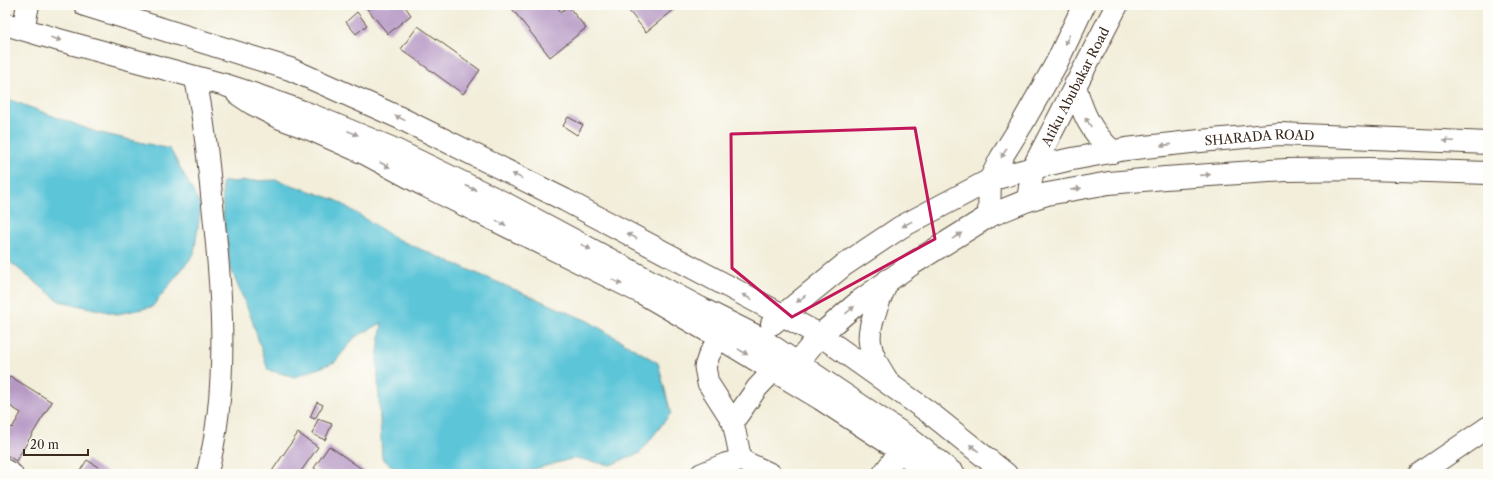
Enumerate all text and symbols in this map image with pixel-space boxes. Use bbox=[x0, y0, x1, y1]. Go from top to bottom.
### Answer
street label: Atiku Abubakar Road bbox=[1037, 24, 1112, 150]
one-way arrow bbox=[1064, 34, 1071, 46]
one-way arrow bbox=[50, 36, 62, 42]
one-way arrow bbox=[395, 115, 406, 121]
one-way arrow bbox=[1085, 116, 1092, 128]
street label: SHARADA ROAD bbox=[1204, 126, 1315, 149]
one-way arrow bbox=[347, 130, 359, 136]
one-way arrow bbox=[1442, 138, 1455, 144]
one-way arrow bbox=[1160, 141, 1172, 148]
one-way arrow bbox=[1000, 147, 1007, 159]
one-way arrow bbox=[380, 161, 391, 168]
one-way arrow bbox=[1199, 171, 1211, 178]
one-way arrow bbox=[511, 173, 523, 179]
one-way arrow bbox=[465, 185, 477, 191]
one-way arrow bbox=[1070, 186, 1082, 192]
one-way arrow bbox=[495, 220, 507, 227]
one-way arrow bbox=[901, 221, 913, 228]
one-way arrow bbox=[626, 232, 638, 239]
one-way arrow bbox=[951, 233, 963, 240]
one-way arrow bbox=[580, 244, 592, 251]
one-way arrow bbox=[612, 278, 623, 285]
one-way arrow bbox=[741, 293, 753, 300]
one-way arrow bbox=[795, 295, 806, 304]
one-way arrow bbox=[845, 306, 855, 315]
one-way arrow bbox=[737, 348, 749, 355]
scale bar bbox=[24, 431, 88, 457]
text: 20 m bbox=[30, 437, 59, 452]
one-way arrow bbox=[969, 444, 980, 453]

